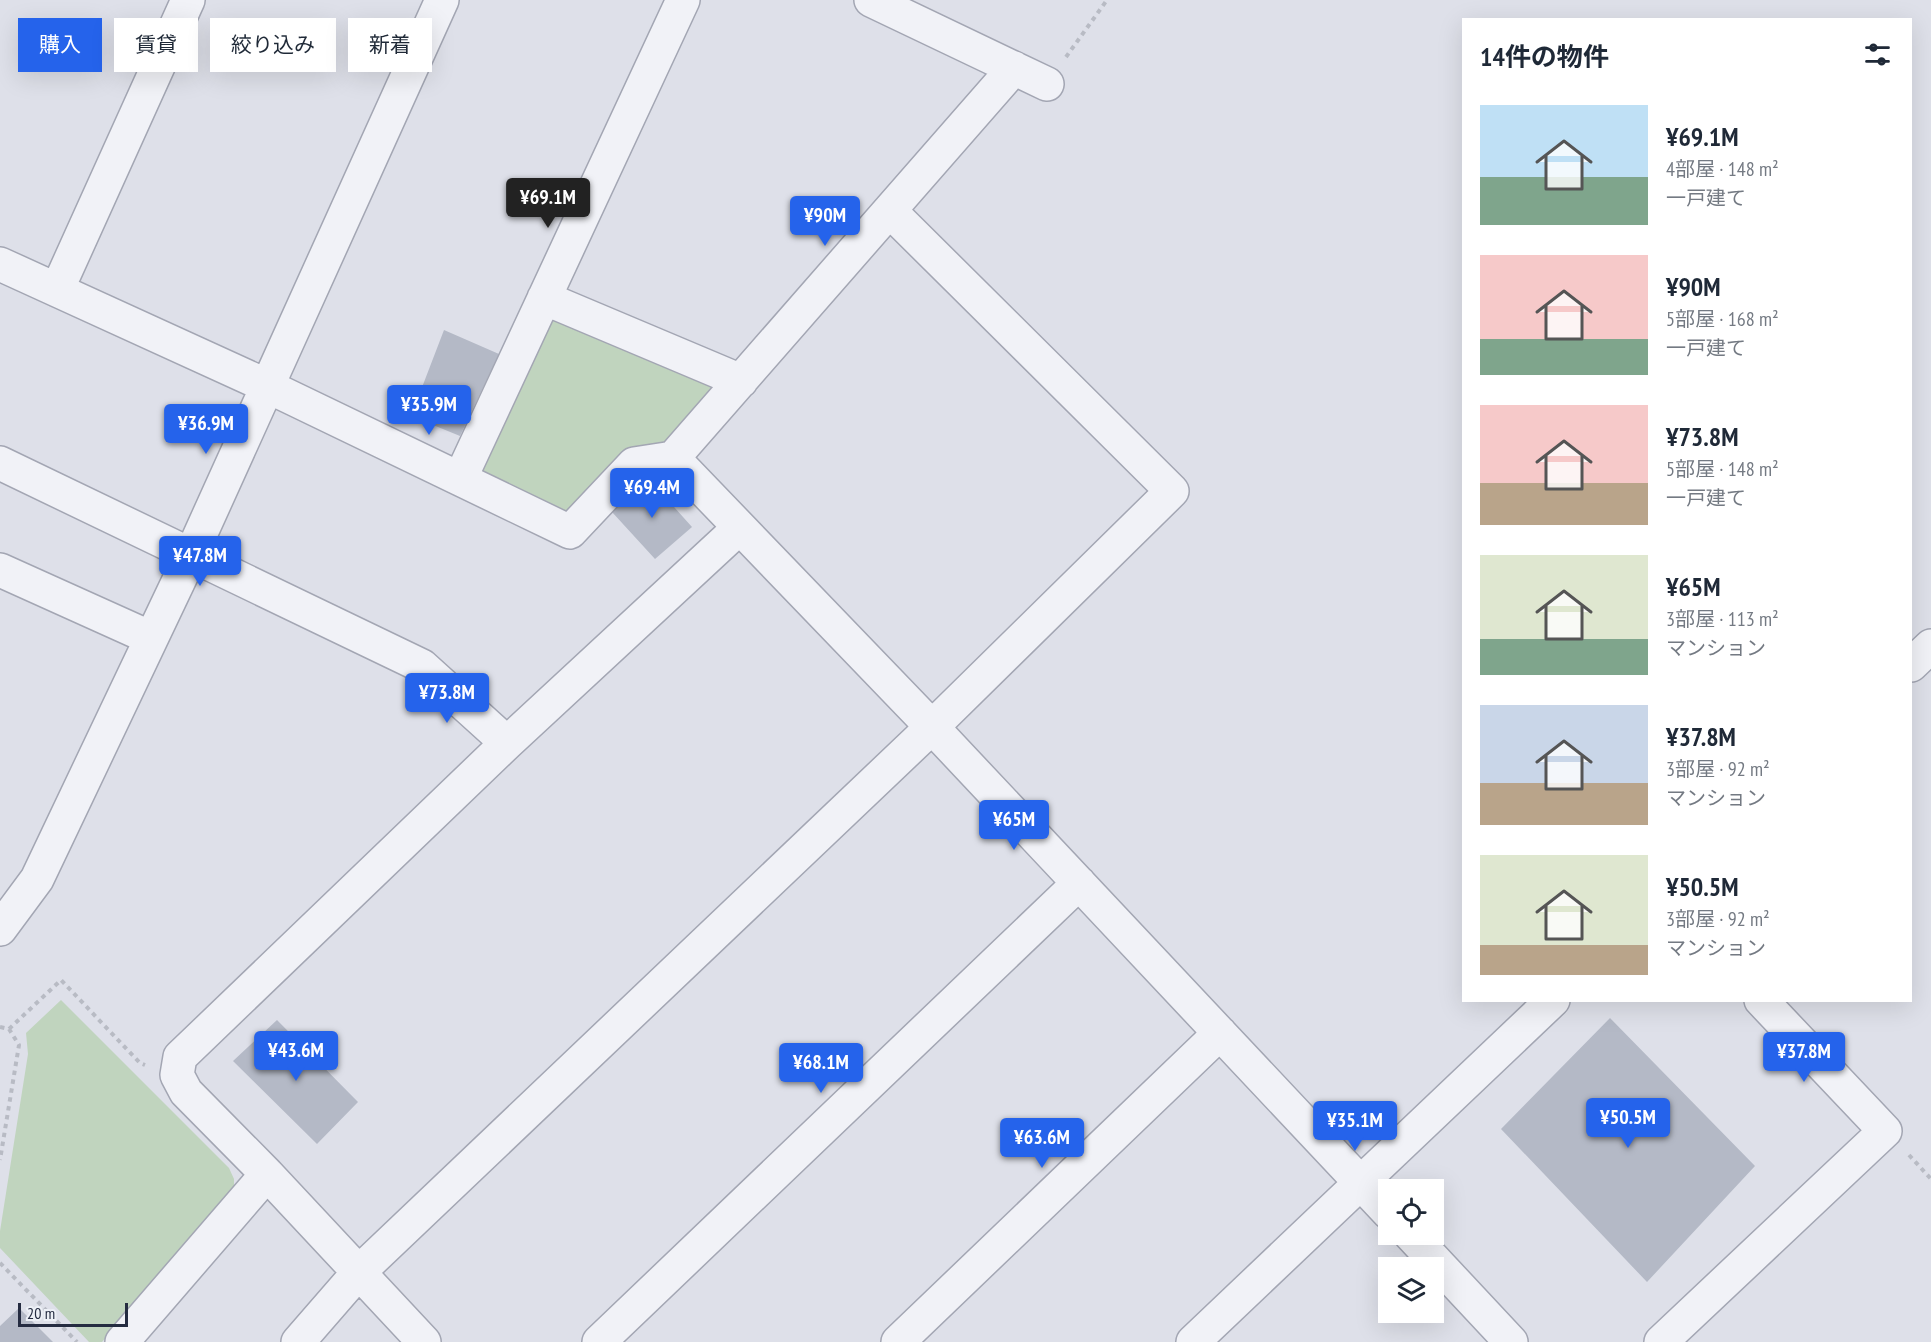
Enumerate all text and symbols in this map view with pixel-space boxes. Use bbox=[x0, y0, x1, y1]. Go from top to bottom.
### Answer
chip: 購入 bbox=[18, 18, 102, 72]
chip: 賃貸 bbox=[114, 18, 198, 72]
chip: 絞り込み bbox=[210, 18, 336, 72]
chip: 新着 bbox=[348, 18, 432, 72]
icon: filters bbox=[1861, 38, 1894, 71]
text: 14件の物件 bbox=[1480, 40, 1609, 73]
text: ¥69.1M bbox=[1666, 120, 1739, 153]
icon: home bbox=[1528, 129, 1600, 201]
text: 4部屋 · 148 m² bbox=[1666, 156, 1779, 182]
pin: ¥69.1M bbox=[499, 178, 597, 229]
text: ¥69.1M bbox=[520, 184, 576, 210]
text: 一戸建て bbox=[1666, 185, 1746, 211]
pin: ¥90M bbox=[789, 196, 861, 247]
text: ¥90M bbox=[804, 202, 846, 228]
text: ¥90M bbox=[1666, 270, 1721, 303]
icon: home bbox=[1528, 279, 1600, 351]
text: 5部屋 · 168 m² bbox=[1666, 306, 1779, 332]
text: 一戸建て bbox=[1666, 335, 1746, 361]
pin: ¥35.9M bbox=[380, 385, 478, 436]
text: ¥35.9M bbox=[401, 391, 457, 417]
pin: ¥36.9M bbox=[157, 404, 255, 455]
text: ¥36.9M bbox=[178, 410, 234, 436]
text: ¥73.8M bbox=[1666, 420, 1739, 453]
icon: home bbox=[1528, 429, 1600, 501]
text: 5部屋 · 148 m² bbox=[1666, 456, 1779, 482]
pin: ¥69.4M bbox=[603, 468, 701, 519]
text: ¥69.4M bbox=[624, 474, 680, 500]
text: 一戸建て bbox=[1666, 485, 1746, 511]
pin: ¥47.8M bbox=[151, 536, 249, 587]
text: ¥47.8M bbox=[173, 542, 227, 568]
text: ¥65M bbox=[1666, 570, 1721, 603]
icon: home bbox=[1528, 579, 1600, 651]
text: 3部屋 · 113 m² bbox=[1666, 606, 1779, 632]
text: マンション bbox=[1666, 635, 1766, 661]
pin: ¥73.8M bbox=[398, 673, 496, 724]
text: ¥73.8M bbox=[419, 679, 475, 705]
text: ¥37.8M bbox=[1666, 720, 1736, 753]
icon: home bbox=[1528, 729, 1600, 801]
text: 3部屋 · 92 m² bbox=[1666, 756, 1770, 782]
text: マンション bbox=[1666, 785, 1766, 811]
pin: ¥65M bbox=[978, 800, 1050, 851]
text: ¥65M bbox=[993, 806, 1035, 832]
text: ¥50.5M bbox=[1666, 870, 1739, 903]
icon: home bbox=[1528, 879, 1600, 951]
text: 3部屋 · 92 m² bbox=[1666, 906, 1770, 932]
text: マンション bbox=[1666, 935, 1766, 961]
pin: ¥43.6M bbox=[247, 1031, 345, 1082]
pin: ¥37.8M bbox=[1755, 1032, 1853, 1083]
text: ¥43.6M bbox=[268, 1037, 324, 1063]
text: ¥37.8M bbox=[1777, 1038, 1831, 1064]
pin: ¥68.1M bbox=[772, 1043, 870, 1094]
text: ¥68.1M bbox=[793, 1049, 849, 1075]
pin: ¥50.5M bbox=[1579, 1098, 1677, 1149]
pin: ¥35.1M bbox=[1306, 1101, 1404, 1152]
text: ¥50.5M bbox=[1600, 1104, 1656, 1130]
text: ¥35.1M bbox=[1327, 1107, 1383, 1133]
pin: ¥63.6M bbox=[993, 1118, 1091, 1169]
text: ¥63.6M bbox=[1014, 1124, 1070, 1150]
map controls bbox=[1378, 1179, 1444, 1323]
button: locate bbox=[1378, 1179, 1444, 1245]
button: layers bbox=[1378, 1257, 1444, 1323]
scale bar bbox=[18, 1300, 128, 1328]
text: 20 m bbox=[27, 1303, 55, 1323]

